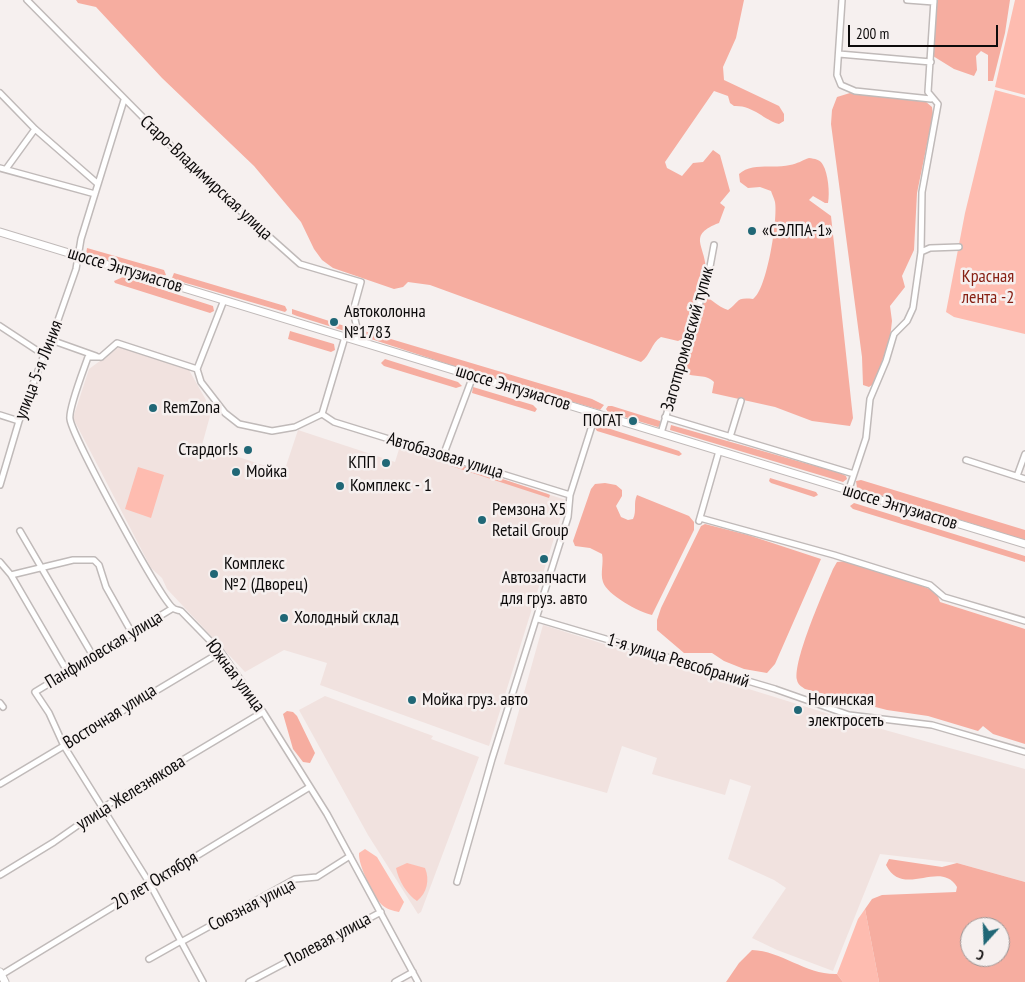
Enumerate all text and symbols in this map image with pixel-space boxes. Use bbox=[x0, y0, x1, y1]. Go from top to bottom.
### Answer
scale bar bbox=[850, 15, 1000, 47]
text: 200 m bbox=[856, 24, 889, 43]
street label: Старо-Владимирская улица bbox=[135, 111, 277, 245]
place label: «СЭЛПА-1» bbox=[762, 220, 832, 242]
marker: «СЭЛПА-1» bbox=[746, 225, 758, 237]
street label: шоссе Энтузиастов bbox=[65, 242, 185, 298]
street label: Заготпромовский тупик bbox=[657, 264, 719, 414]
park label: Красная лента -2 bbox=[962, 266, 1014, 308]
place label: Автоколонна №1783 bbox=[344, 301, 426, 344]
marker: Автоколонна №1783 bbox=[328, 316, 340, 328]
street label: улица 5-я Линия bbox=[10, 317, 68, 423]
street label: шоссе Энтузиастов bbox=[453, 360, 573, 416]
place label: RemZona bbox=[163, 397, 220, 419]
marker: RemZona bbox=[147, 402, 159, 414]
place label: ПОГАТ bbox=[583, 410, 623, 432]
marker: ПОГАТ bbox=[627, 415, 639, 427]
street label: Автобазовая улица bbox=[384, 428, 506, 484]
place label: Стардог!s bbox=[178, 439, 238, 461]
marker: Стардог!s bbox=[242, 444, 254, 456]
place label: КПП bbox=[348, 452, 376, 474]
marker: КПП bbox=[380, 457, 392, 469]
place label: Мойка bbox=[246, 461, 287, 483]
marker: Мойка bbox=[230, 466, 242, 478]
place label: Комплекс - 1 bbox=[350, 475, 432, 497]
street label: шоссе Энтузиастов bbox=[840, 479, 960, 535]
marker: Комплекс - 1 bbox=[334, 480, 346, 492]
place label: Ремзона X5 Retail Group bbox=[492, 499, 569, 542]
marker: Ремзона X5 Retail Group bbox=[476, 514, 488, 526]
place label: Комплекс №2 (Дворец) bbox=[224, 553, 307, 596]
marker: Автозапчасти для груз. авто bbox=[538, 553, 550, 565]
place label: Автозапчасти для груз. авто bbox=[500, 567, 588, 610]
marker: Комплекс №2 (Дворец) bbox=[208, 568, 220, 580]
street label: Панфиловская улица bbox=[41, 607, 167, 693]
place label: Холодный склад bbox=[294, 607, 399, 629]
marker: Холодный склад bbox=[278, 612, 290, 624]
street label: 1-я улица Ревсобраний bbox=[604, 629, 752, 693]
street label: Южная улица bbox=[201, 635, 269, 717]
street label: Восточная улица bbox=[59, 680, 161, 754]
place label: Мойка груз. авто bbox=[422, 689, 528, 711]
place label: Ногинская электросеть bbox=[808, 689, 884, 732]
marker: Мойка груз. авто bbox=[406, 694, 418, 706]
marker: Ногинская электросеть bbox=[792, 704, 804, 716]
street label: улица Железнякова bbox=[73, 751, 189, 835]
street label: 20 лет Октября bbox=[108, 847, 202, 915]
street label: Союзная улица bbox=[205, 874, 299, 936]
street label: Полевая улица bbox=[281, 908, 375, 972]
north arrow bbox=[960, 917, 1010, 967]
text: С bbox=[974, 946, 986, 965]

